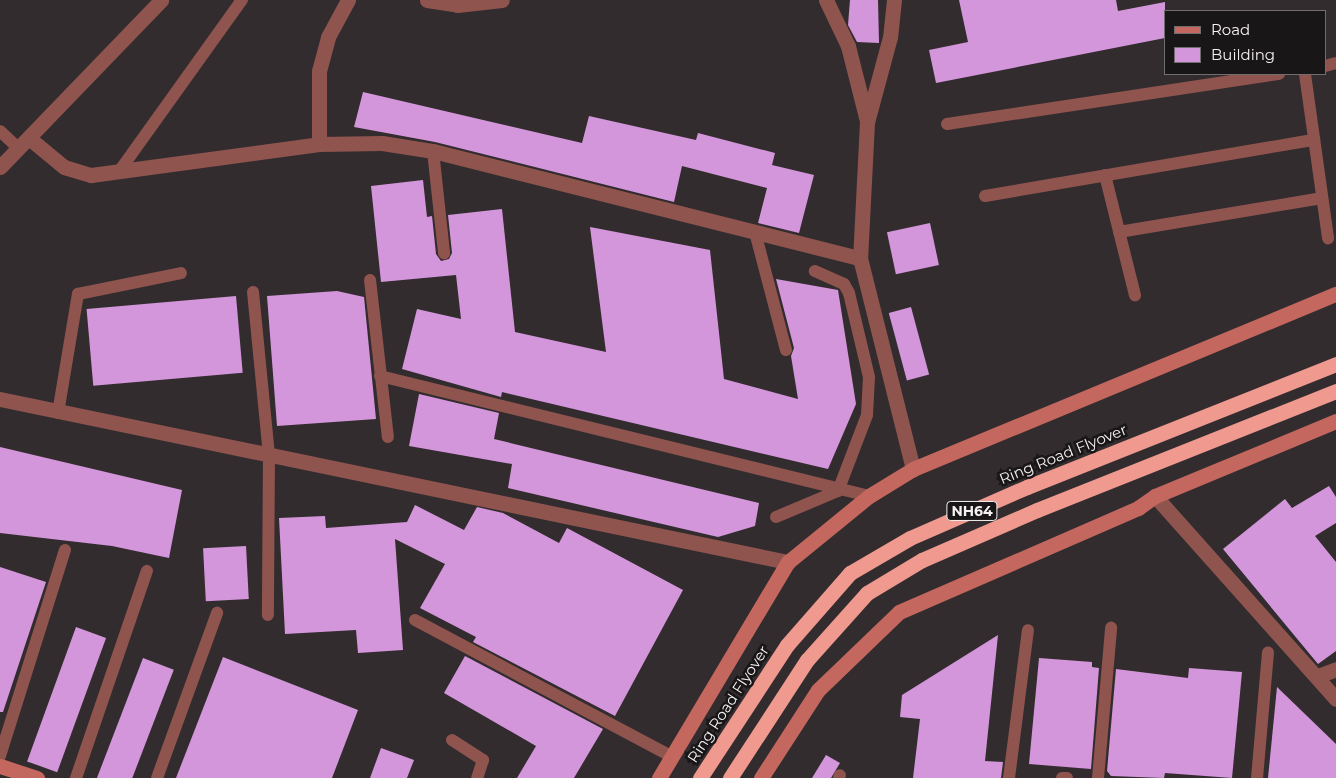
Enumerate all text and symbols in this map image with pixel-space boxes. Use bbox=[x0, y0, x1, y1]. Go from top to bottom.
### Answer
legend bbox=[1164, 10, 1326, 75]
text: Road bbox=[1211, 20, 1250, 39]
text: Building bbox=[1211, 45, 1275, 64]
street label: Ring Road Flyover bbox=[997, 420, 1129, 488]
road number: NH64 bbox=[946, 500, 998, 522]
street label: Ring Road Flyover bbox=[683, 642, 773, 766]

